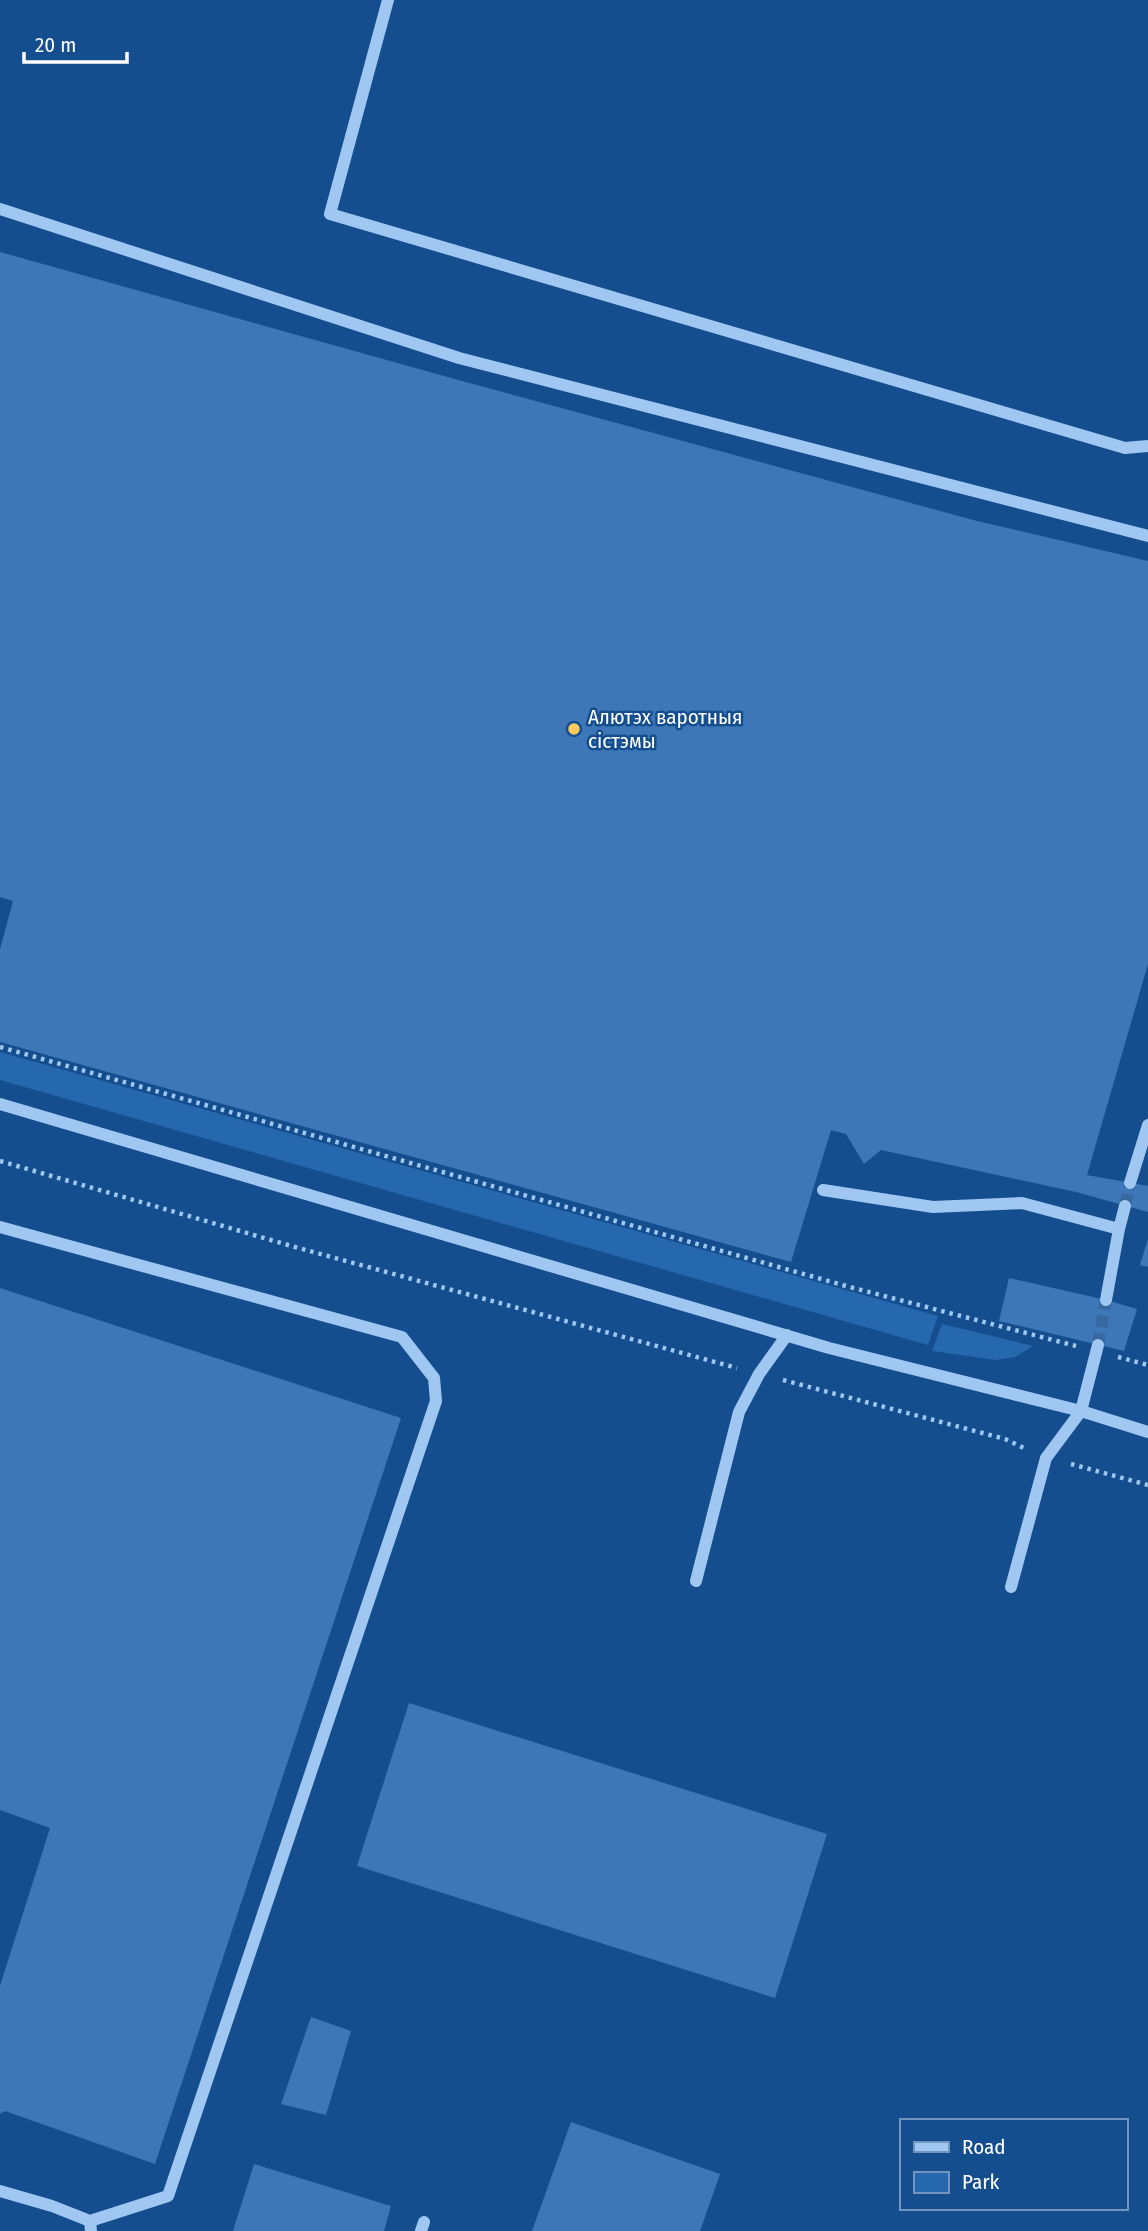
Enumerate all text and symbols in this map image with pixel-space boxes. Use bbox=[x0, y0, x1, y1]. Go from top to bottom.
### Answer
scale bar bbox=[24, 21, 128, 65]
text: 20 m bbox=[35, 32, 76, 58]
place label: Алютэх варотныя сістэмы bbox=[588, 704, 742, 754]
marker: Алютэх варотныя сістэмы bbox=[566, 721, 582, 737]
legend bbox=[900, 2119, 1127, 2210]
text: Road bbox=[962, 2134, 1006, 2160]
text: Park bbox=[962, 2169, 1000, 2195]

